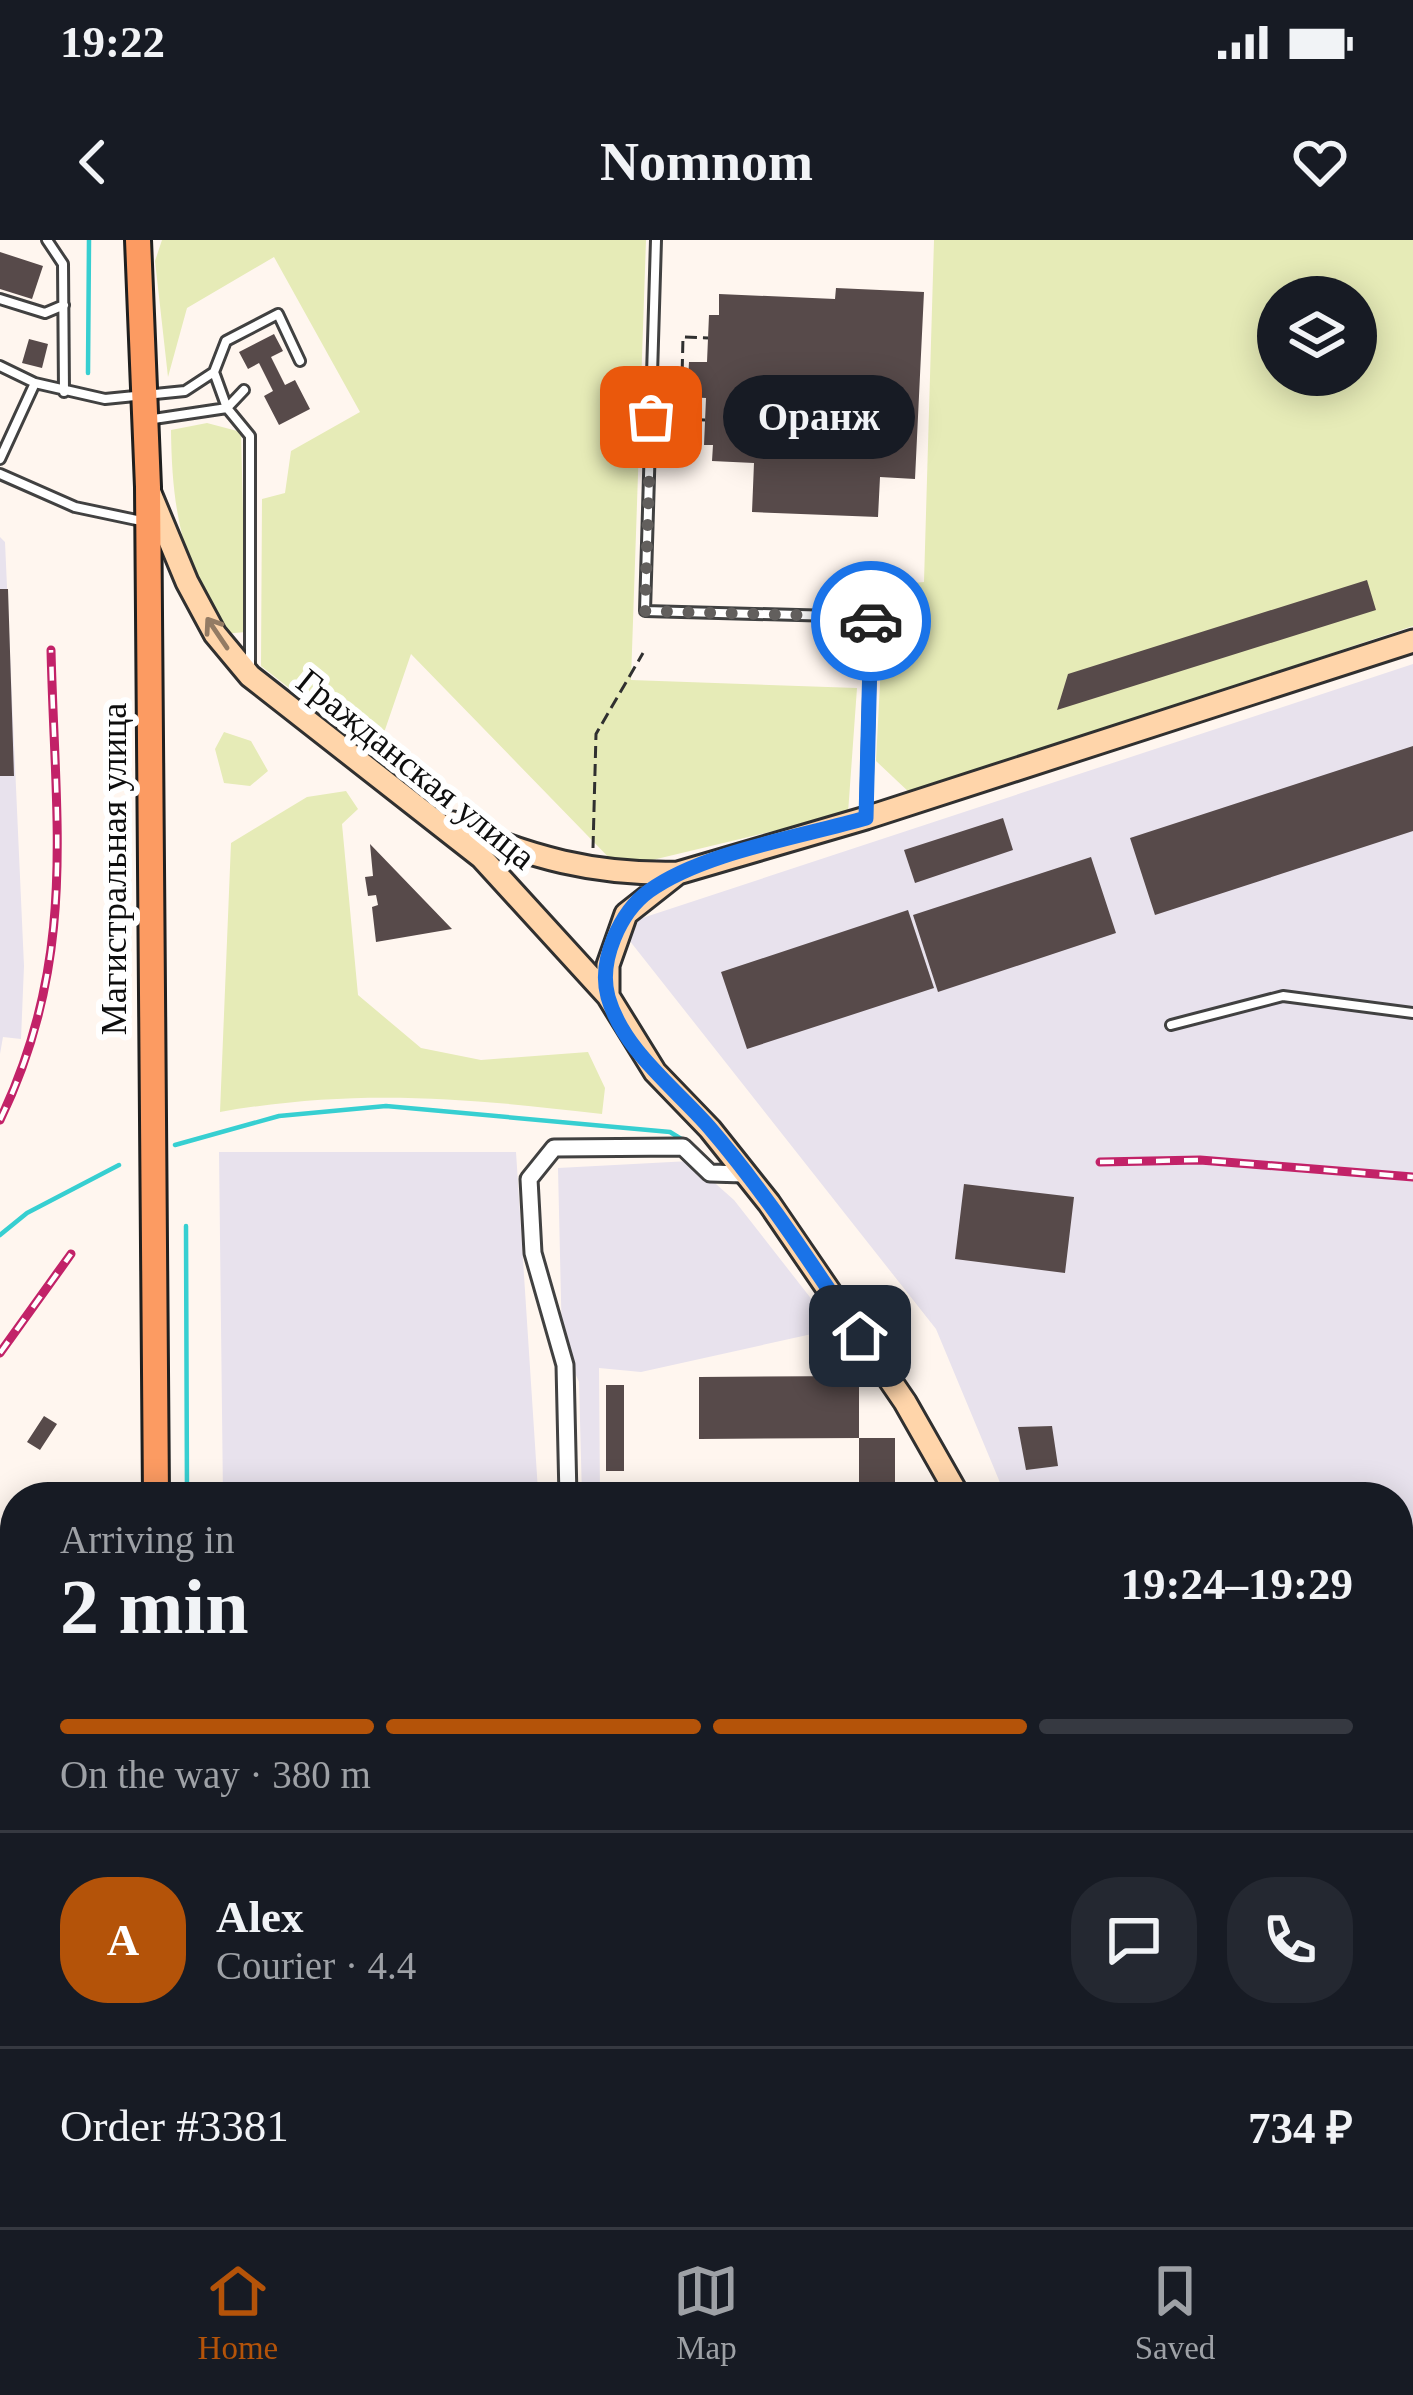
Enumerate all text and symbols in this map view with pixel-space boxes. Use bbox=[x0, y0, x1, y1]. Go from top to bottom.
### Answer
text: 19:22 bbox=[60, 17, 165, 67]
icon: back bbox=[60, 129, 126, 195]
icon: heart bbox=[1287, 129, 1353, 195]
text: Nomnom bbox=[600, 132, 813, 192]
map controls bbox=[1257, 276, 1377, 396]
button: layers bbox=[1257, 276, 1377, 396]
pin bbox=[600, 366, 702, 468]
callout: Оранж bbox=[723, 375, 915, 459]
icon: bag bbox=[618, 384, 684, 450]
text: Оранж bbox=[758, 395, 880, 438]
courier bbox=[811, 561, 931, 681]
icon: car bbox=[838, 588, 904, 654]
one-way arrow bbox=[205, 616, 230, 650]
street label: Гражданская улица bbox=[289, 661, 543, 877]
street label: Магистральная улица bbox=[94, 703, 134, 1035]
pin bbox=[809, 1285, 911, 1387]
icon: home bbox=[827, 1303, 893, 1369]
text: Arriving in bbox=[60, 1518, 234, 1561]
text: 19:24–19:29 bbox=[1121, 1559, 1353, 1609]
text: 2 min bbox=[60, 1563, 249, 1650]
text: On the way · 380 m bbox=[60, 1753, 371, 1796]
button: chat bbox=[1071, 1877, 1197, 2003]
button: phone bbox=[1227, 1877, 1353, 2003]
text: Alex bbox=[216, 1892, 303, 1942]
text: A bbox=[107, 1915, 139, 1965]
text: Courier · 4.4 bbox=[216, 1944, 416, 1987]
text: Order #3381 bbox=[60, 2101, 289, 2151]
text: 734 ₽ bbox=[1248, 2103, 1353, 2153]
tab: Home bbox=[198, 2258, 278, 2367]
tab: Map bbox=[673, 2258, 739, 2367]
tab: Saved bbox=[1135, 2258, 1215, 2367]

